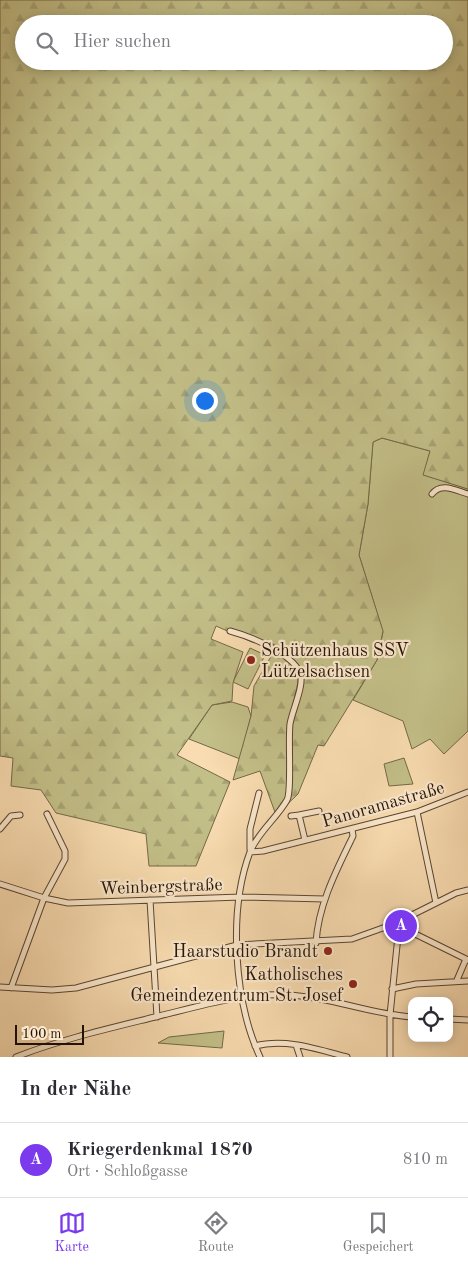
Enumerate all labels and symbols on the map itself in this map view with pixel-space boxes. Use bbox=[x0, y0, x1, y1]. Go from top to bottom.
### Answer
your location bbox=[192, 388, 218, 414]
place label: Schützenhaus SSV Lützelsachsen bbox=[261, 642, 409, 681]
marker: Schützenhaus SSV Lützelsachsen bbox=[245, 654, 257, 666]
street label: Panoramastraße bbox=[320, 779, 447, 831]
street label: Weinbergstraße bbox=[99, 876, 223, 898]
pin: A bbox=[385, 907, 417, 945]
place label: Haarstudio Brandt bbox=[173, 943, 318, 961]
marker: Haarstudio Brandt bbox=[322, 945, 334, 957]
place label: Katholisches Gemeindezentrum St. Josef bbox=[130, 966, 344, 1005]
marker: Katholisches Gemeindezentrum St. Josef bbox=[347, 978, 359, 990]
scale bar bbox=[15, 1022, 84, 1045]

